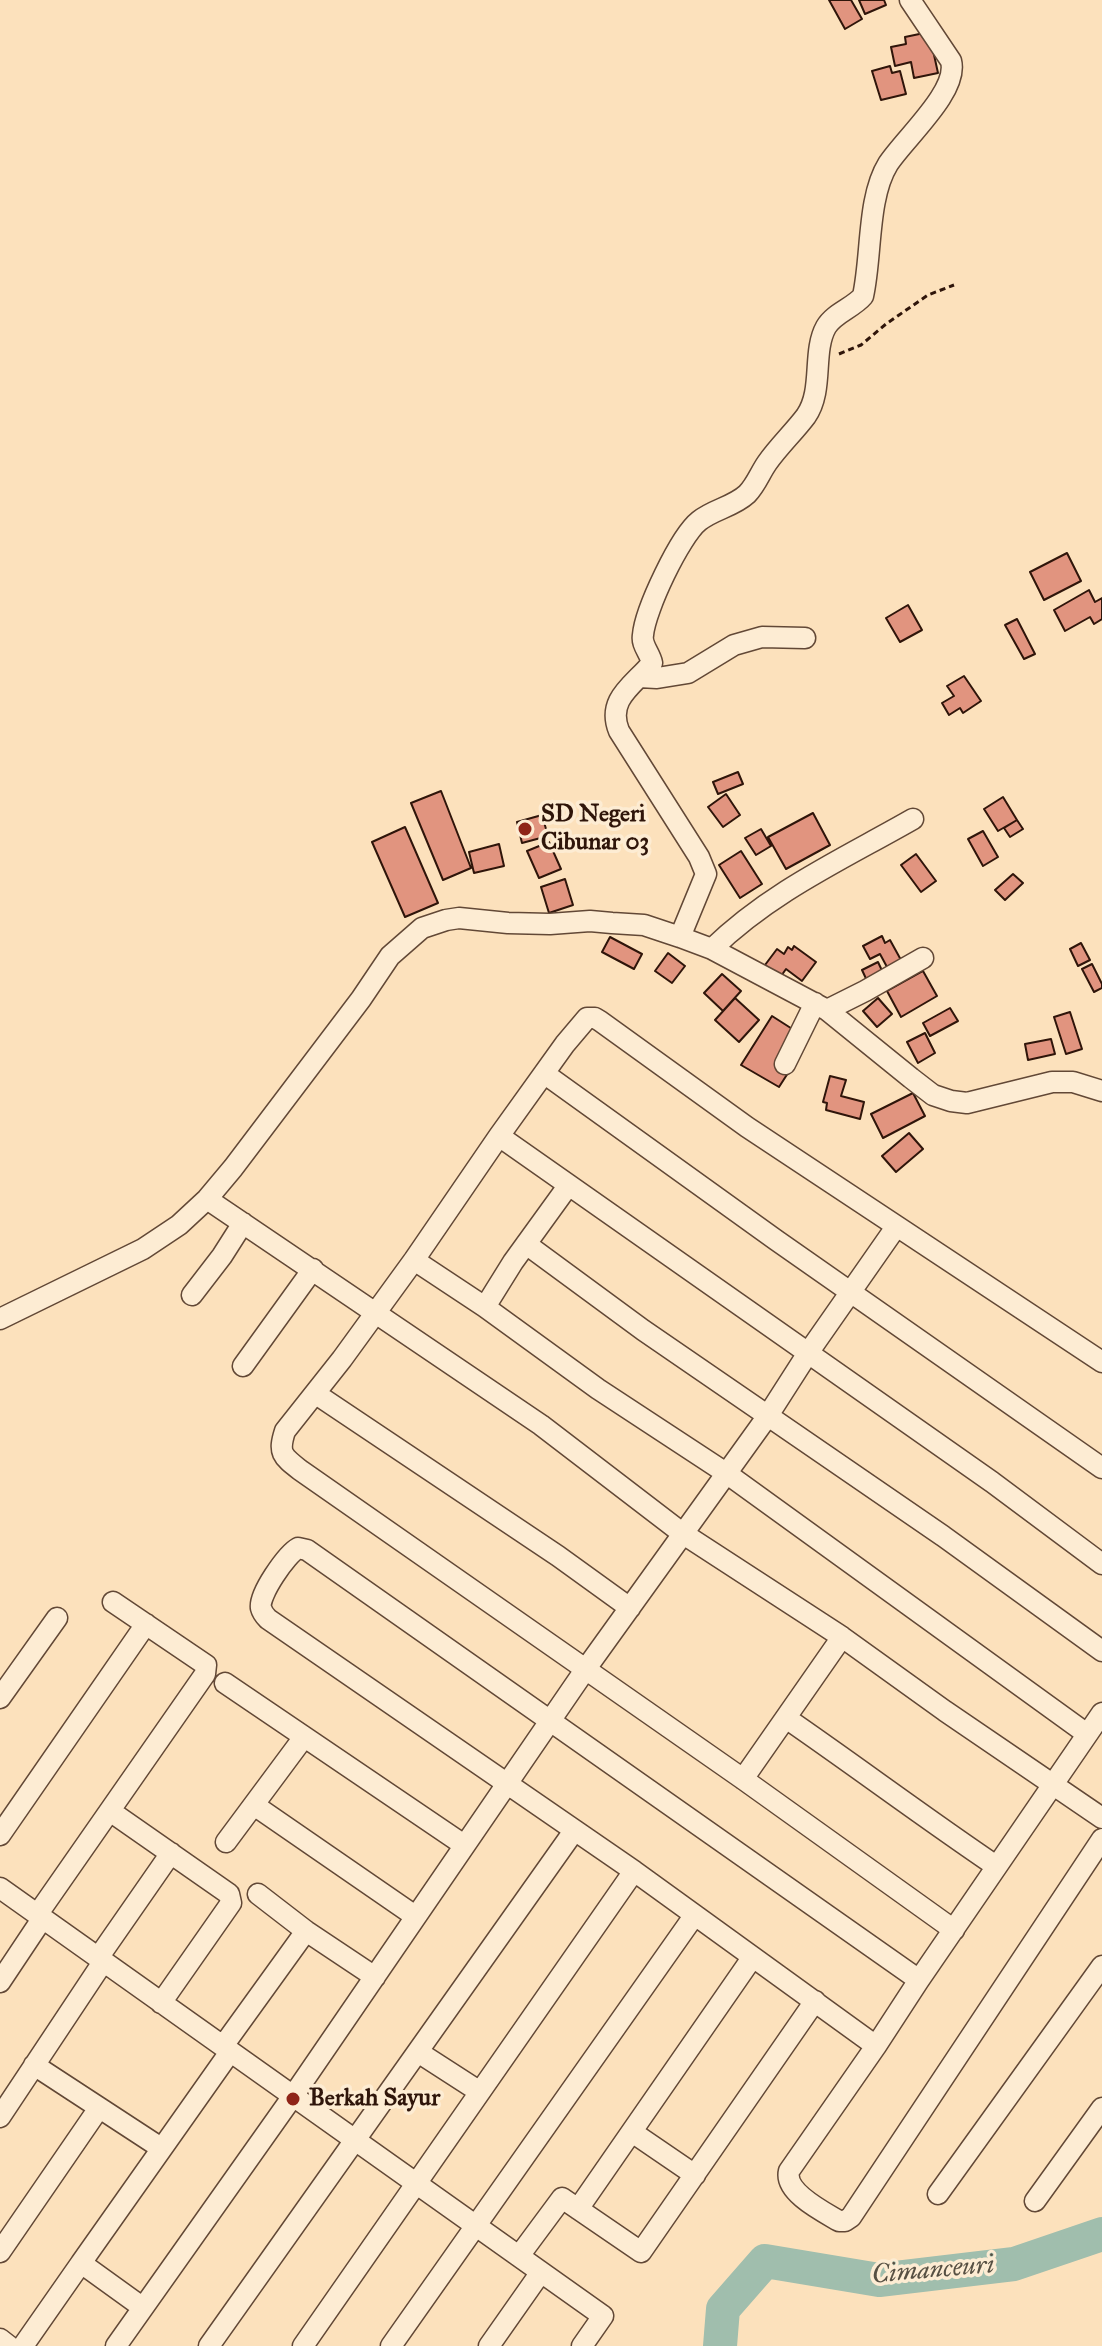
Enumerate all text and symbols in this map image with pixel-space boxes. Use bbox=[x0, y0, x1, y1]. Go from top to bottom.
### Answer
place label: SD Negeri Cibunar 03 bbox=[541, 801, 649, 857]
marker: SD Negeri Cibunar 03 bbox=[516, 820, 534, 838]
place label: Berkah Sayur bbox=[309, 2085, 440, 2113]
marker: Berkah Sayur bbox=[284, 2090, 302, 2108]
water label: Cimanceuri bbox=[870, 2250, 996, 2292]

